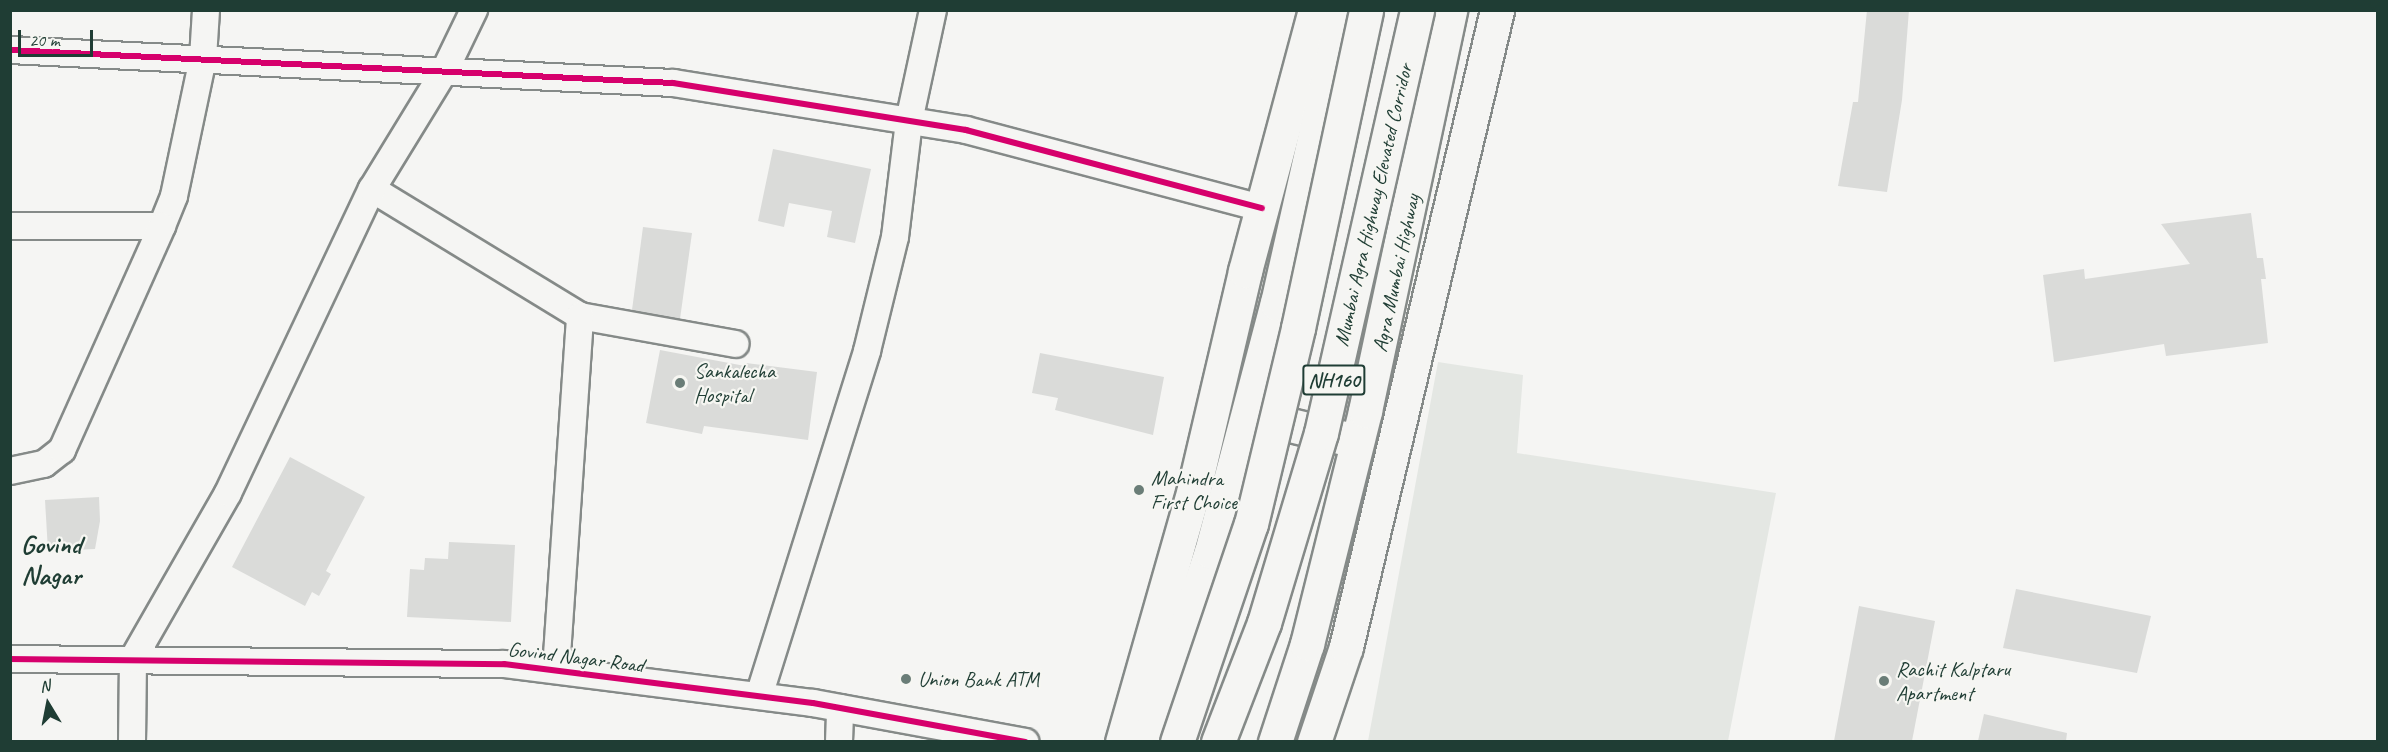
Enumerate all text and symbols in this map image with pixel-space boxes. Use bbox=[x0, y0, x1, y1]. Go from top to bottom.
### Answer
scale bar bbox=[21, 18, 96, 56]
text: 20 m bbox=[29, 29, 60, 51]
street label: Mumbai Agra Highway Elevated Corridor bbox=[1328, 61, 1418, 349]
street label: Agra Mumbai Highway bbox=[1367, 192, 1425, 354]
place label: Sankalecha Hospital bbox=[694, 358, 775, 408]
road number: NH160 bbox=[1301, 363, 1367, 397]
marker: Sankalecha Hospital bbox=[671, 374, 689, 392]
place label: Mahindra First Choice bbox=[1151, 465, 1237, 515]
marker: Mahindra First Choice bbox=[1132, 483, 1146, 497]
district label: Govind Nagar bbox=[21, 528, 81, 591]
street label: Govind Nagar Road bbox=[507, 636, 645, 678]
place label: Rachit Kalptaru Apartment bbox=[1896, 656, 2010, 706]
place label: Union Bank ATM bbox=[918, 666, 1039, 692]
marker: Union Bank ATM bbox=[899, 672, 913, 686]
north arrow bbox=[18, 674, 78, 734]
marker: Rachit Kalptaru Apartment bbox=[1877, 674, 1891, 688]
text: N bbox=[38, 676, 51, 697]

